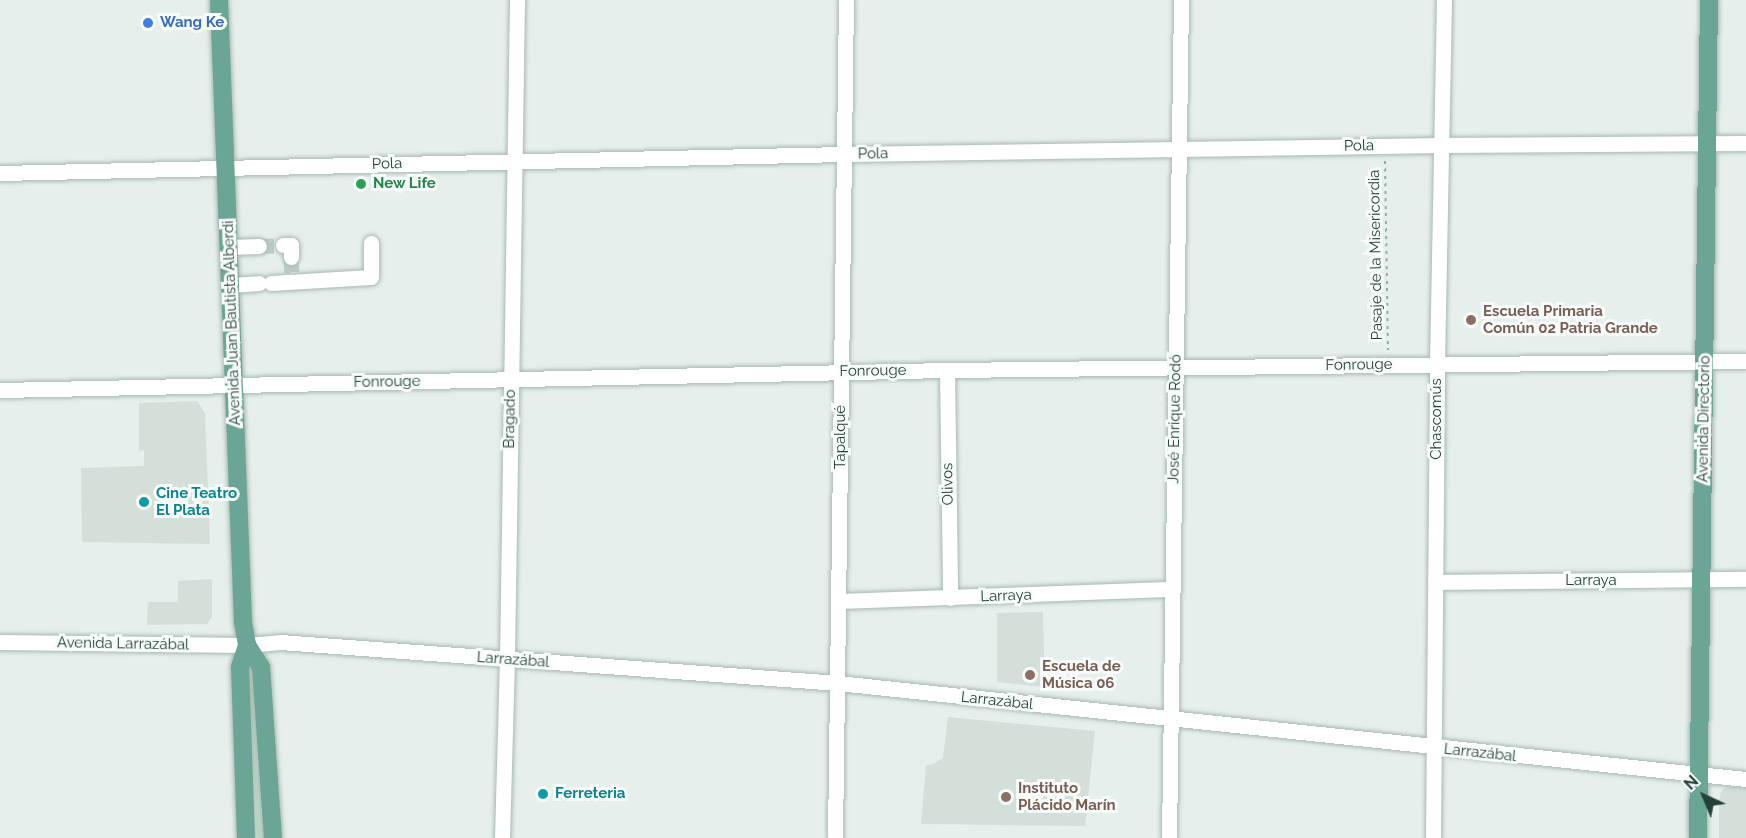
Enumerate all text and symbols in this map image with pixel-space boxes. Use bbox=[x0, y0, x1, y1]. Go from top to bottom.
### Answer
place label: Wang Ke bbox=[160, 14, 224, 32]
marker: Wang Ke bbox=[141, 16, 155, 30]
street label: Pola bbox=[1344, 137, 1374, 155]
street label: Pola bbox=[858, 145, 888, 163]
street label: Pola bbox=[372, 154, 402, 174]
street label: Pasaje de la Misericordia bbox=[1366, 169, 1386, 341]
place label: New Life bbox=[373, 175, 436, 193]
marker: New Life bbox=[354, 177, 368, 191]
street label: Avenida Juan Bautista Alberdi bbox=[219, 220, 245, 426]
place label: Escuela Primaria Común 02 Patria Grande bbox=[1483, 302, 1658, 337]
marker: Escuela Primaria Común 02 Patria Grande bbox=[1464, 313, 1478, 327]
street label: José Enrique Rodó bbox=[1165, 354, 1185, 484]
street label: Fonrouge bbox=[1325, 355, 1393, 375]
street label: Avenida Directorio bbox=[1694, 355, 1714, 483]
street label: Fonrouge bbox=[839, 361, 907, 381]
street label: Fonrouge bbox=[353, 372, 421, 392]
street label: Chascomús bbox=[1428, 378, 1446, 460]
street label: Bragado bbox=[500, 389, 520, 449]
street label: Tapalqué bbox=[832, 405, 850, 469]
street label: Olivos bbox=[939, 463, 957, 505]
place label: Cine Teatro El Plata bbox=[156, 484, 238, 519]
marker: Cine Teatro El Plata bbox=[137, 495, 151, 509]
street label: Larraya bbox=[1565, 572, 1617, 590]
street label: Larraya bbox=[980, 586, 1032, 606]
street label: Avenida Larrazábal bbox=[57, 634, 189, 654]
street label: Larrazábal bbox=[476, 648, 550, 672]
place label: Escuela de Música 06 bbox=[1042, 657, 1121, 692]
marker: Escuela de Música 06 bbox=[1023, 668, 1037, 682]
street label: Larrazábal bbox=[960, 688, 1034, 714]
street label: Larrazábal bbox=[1443, 740, 1517, 766]
north arrow bbox=[1674, 766, 1734, 826]
text: N bbox=[1680, 772, 1702, 794]
place label: Instituto Plácido Marín bbox=[1018, 779, 1116, 814]
place label: Ferreteria bbox=[555, 785, 625, 803]
marker: Ferreteria bbox=[536, 787, 550, 801]
marker: Instituto Plácido Marín bbox=[999, 790, 1013, 804]

